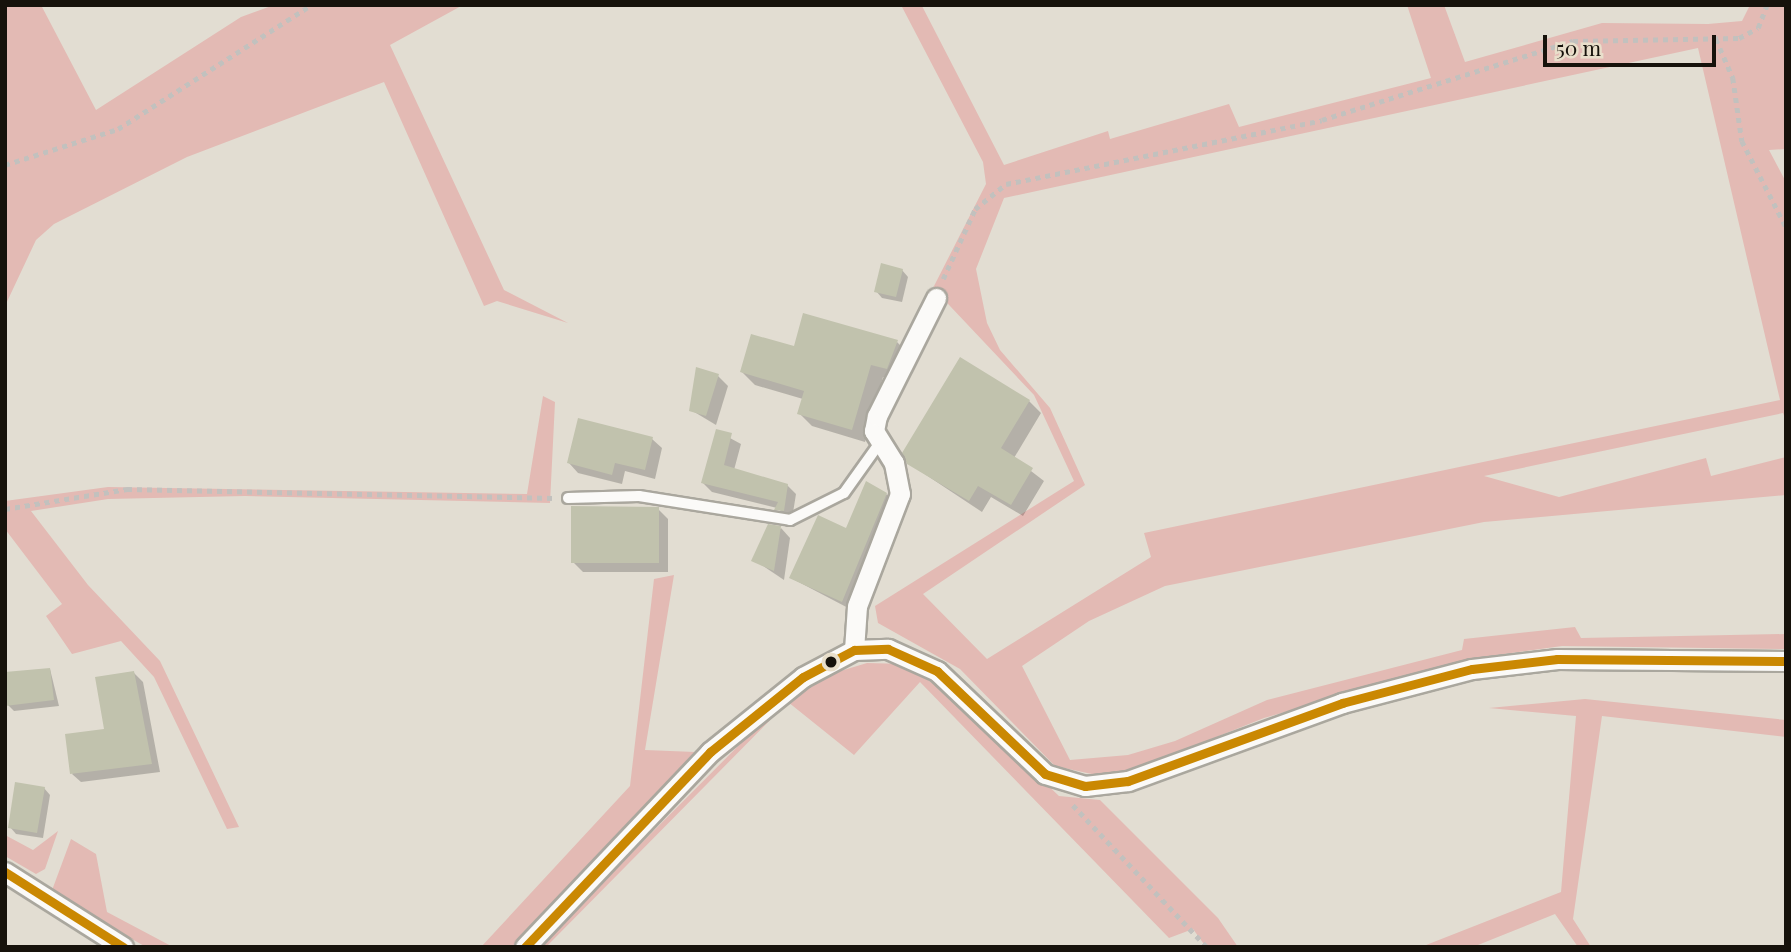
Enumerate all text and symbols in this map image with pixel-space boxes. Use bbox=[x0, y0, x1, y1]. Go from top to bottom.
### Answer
scale bar bbox=[1546, 21, 1719, 65]
text: 50 m bbox=[1556, 33, 1601, 61]
unlabelled marker bbox=[824, 655, 838, 669]

